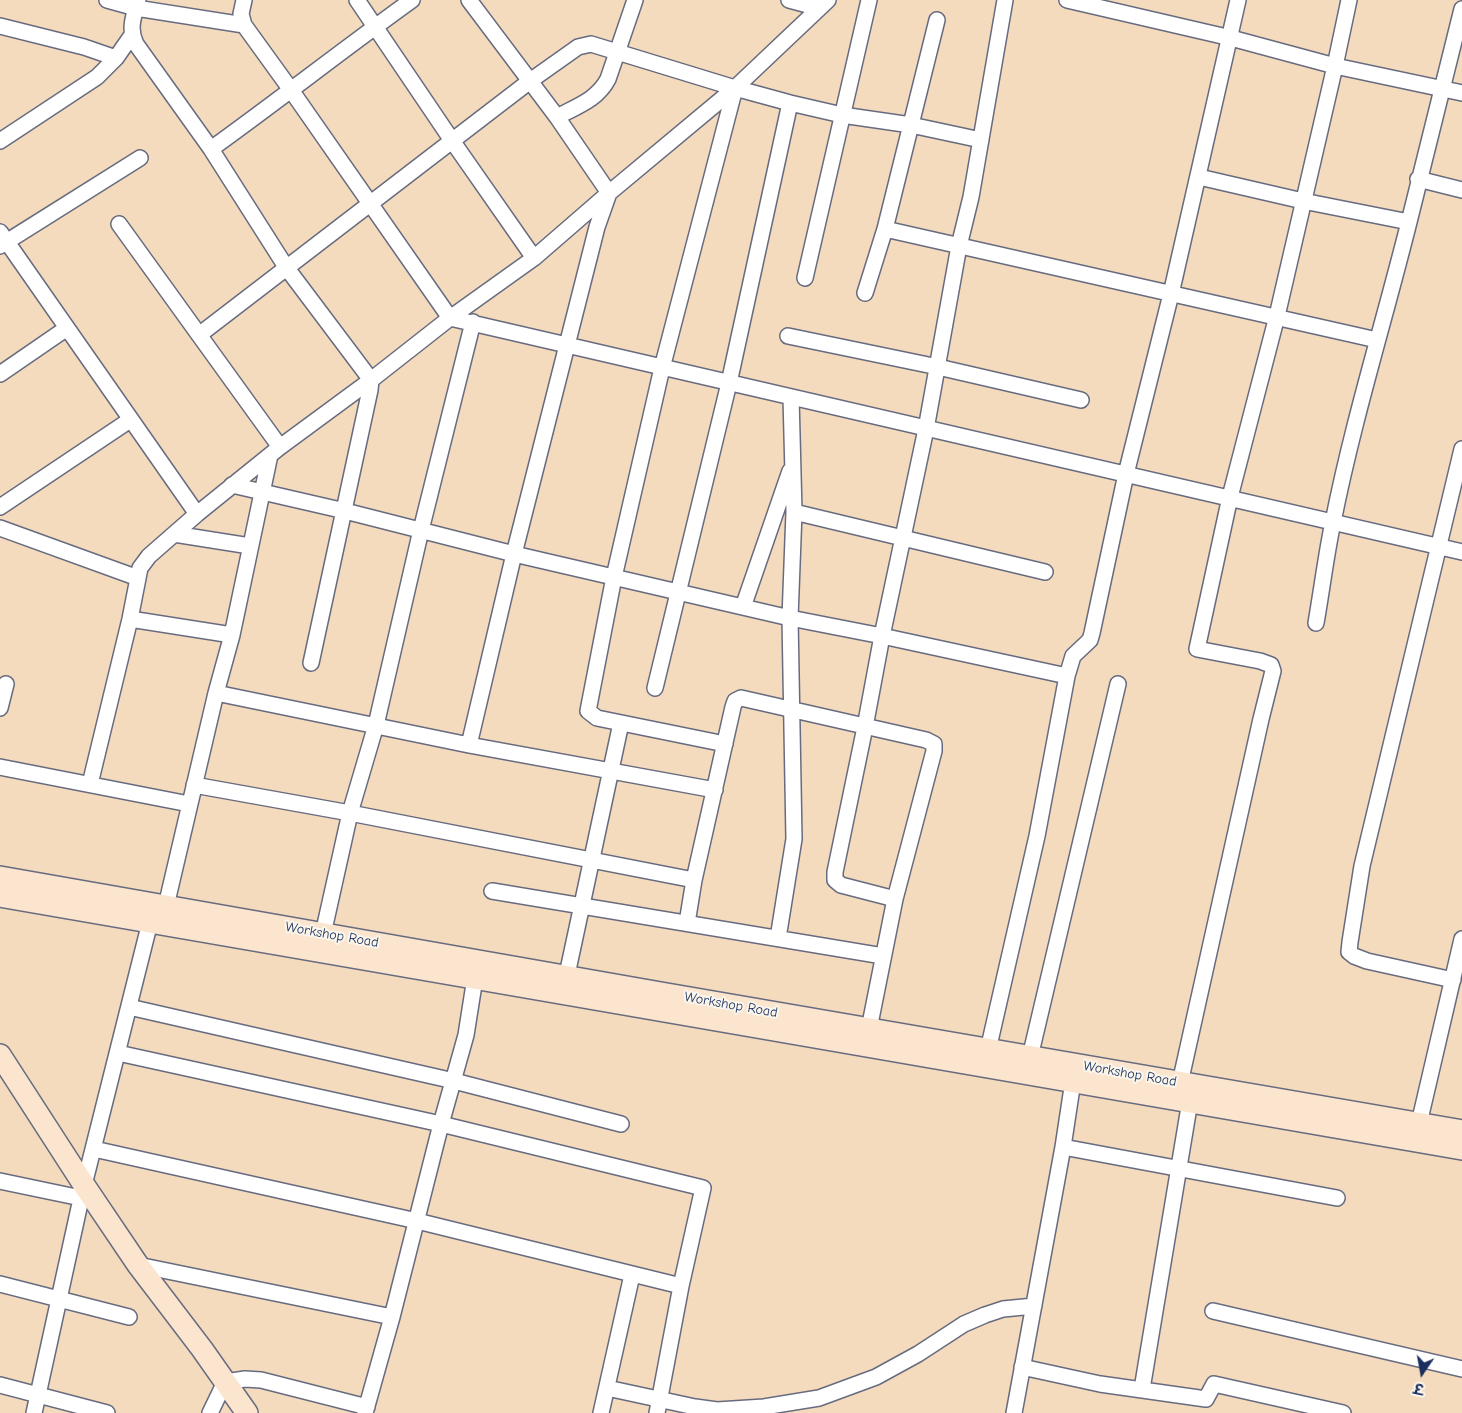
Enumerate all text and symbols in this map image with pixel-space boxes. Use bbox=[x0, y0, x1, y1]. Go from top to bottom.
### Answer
street label: Workshop Road bbox=[284, 919, 380, 951]
street label: Workshop Road bbox=[683, 989, 779, 1021]
street label: Workshop Road bbox=[1082, 1058, 1178, 1090]
north arrow bbox=[1397, 1348, 1447, 1398]
text: उ bbox=[1412, 1379, 1425, 1397]

